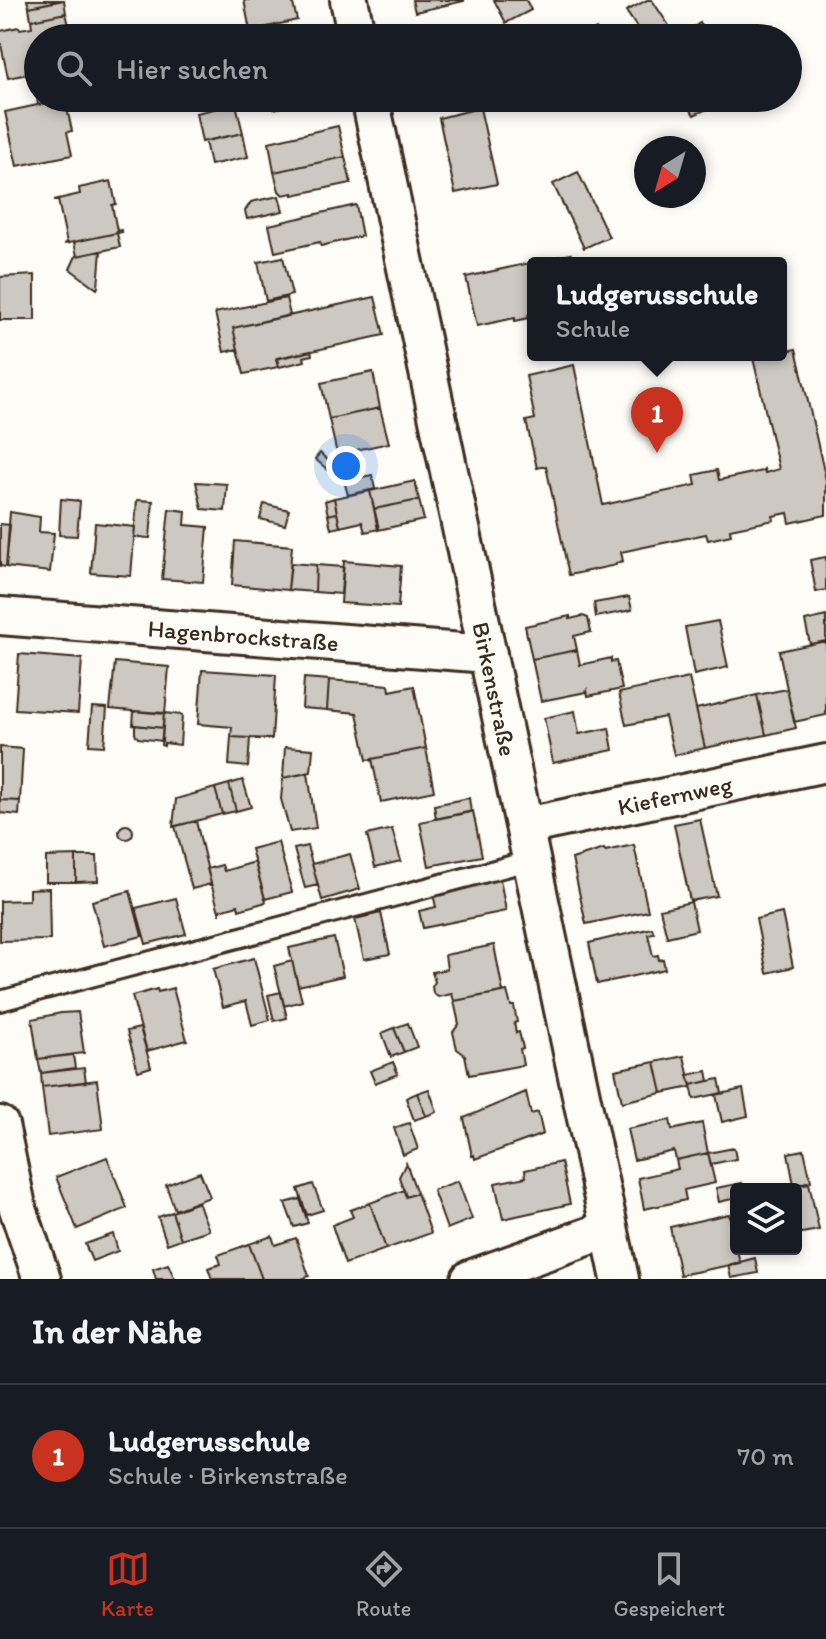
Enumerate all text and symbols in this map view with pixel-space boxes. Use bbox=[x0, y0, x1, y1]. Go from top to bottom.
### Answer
search box bbox=[24, 24, 802, 112]
icon: search bbox=[52, 46, 96, 90]
text: Hier suchen bbox=[116, 50, 268, 87]
north arrow bbox=[634, 136, 706, 208]
popup bbox=[527, 257, 787, 361]
text: Ludgerusschule bbox=[556, 275, 758, 312]
text: Schule bbox=[556, 312, 630, 344]
pin: 1 bbox=[631, 387, 683, 453]
your location bbox=[326, 446, 366, 486]
street label: Hagenbrockstraße bbox=[147, 613, 340, 657]
street label: Birkenstraße bbox=[467, 619, 523, 759]
street label: Kiefernweg bbox=[615, 768, 735, 821]
map controls bbox=[730, 1183, 802, 1255]
button: layers bbox=[730, 1183, 802, 1255]
text: In der Nähe bbox=[32, 1311, 202, 1352]
text: Ludgerusschule bbox=[108, 1422, 310, 1459]
text: 1 bbox=[52, 1440, 64, 1472]
text: 70 m bbox=[737, 1440, 794, 1472]
text: Schule · Birkenstraße bbox=[108, 1459, 348, 1491]
tab: Karte bbox=[101, 1547, 154, 1622]
tab: Route bbox=[356, 1547, 411, 1622]
tab: Gespeichert bbox=[613, 1547, 725, 1622]

